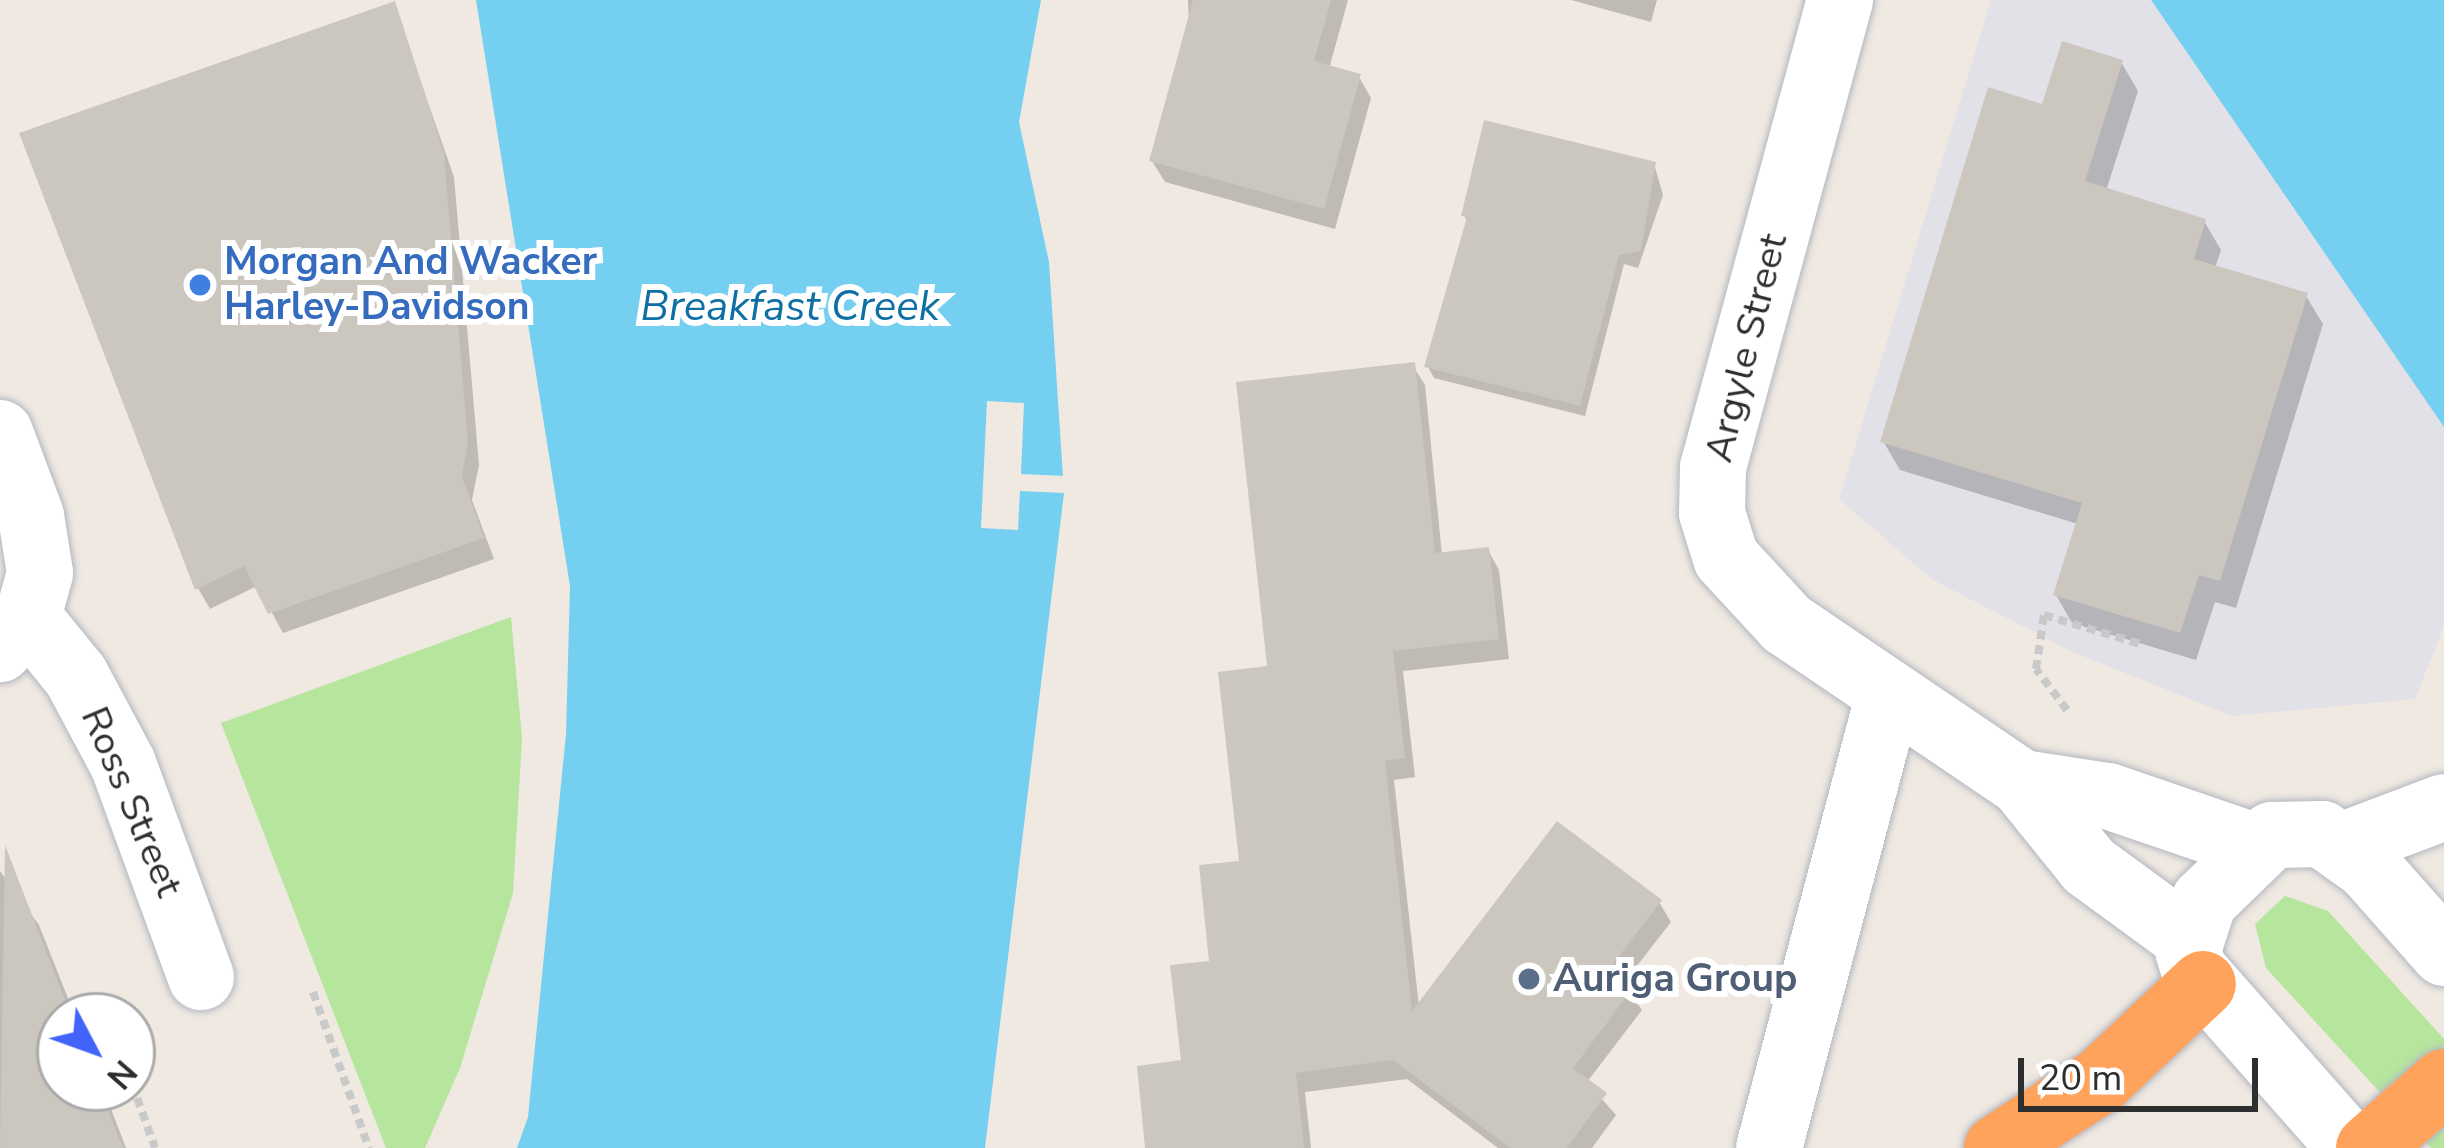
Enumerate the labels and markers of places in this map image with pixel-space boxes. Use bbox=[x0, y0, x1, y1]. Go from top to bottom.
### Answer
place label: Morgan And Wacker Harley-Davidson bbox=[224, 240, 597, 331]
marker: Morgan And Wacker Harley-Davidson bbox=[187, 272, 213, 298]
place label: Auriga Group bbox=[1553, 956, 1797, 1002]
marker: Auriga Group bbox=[1516, 966, 1542, 992]

